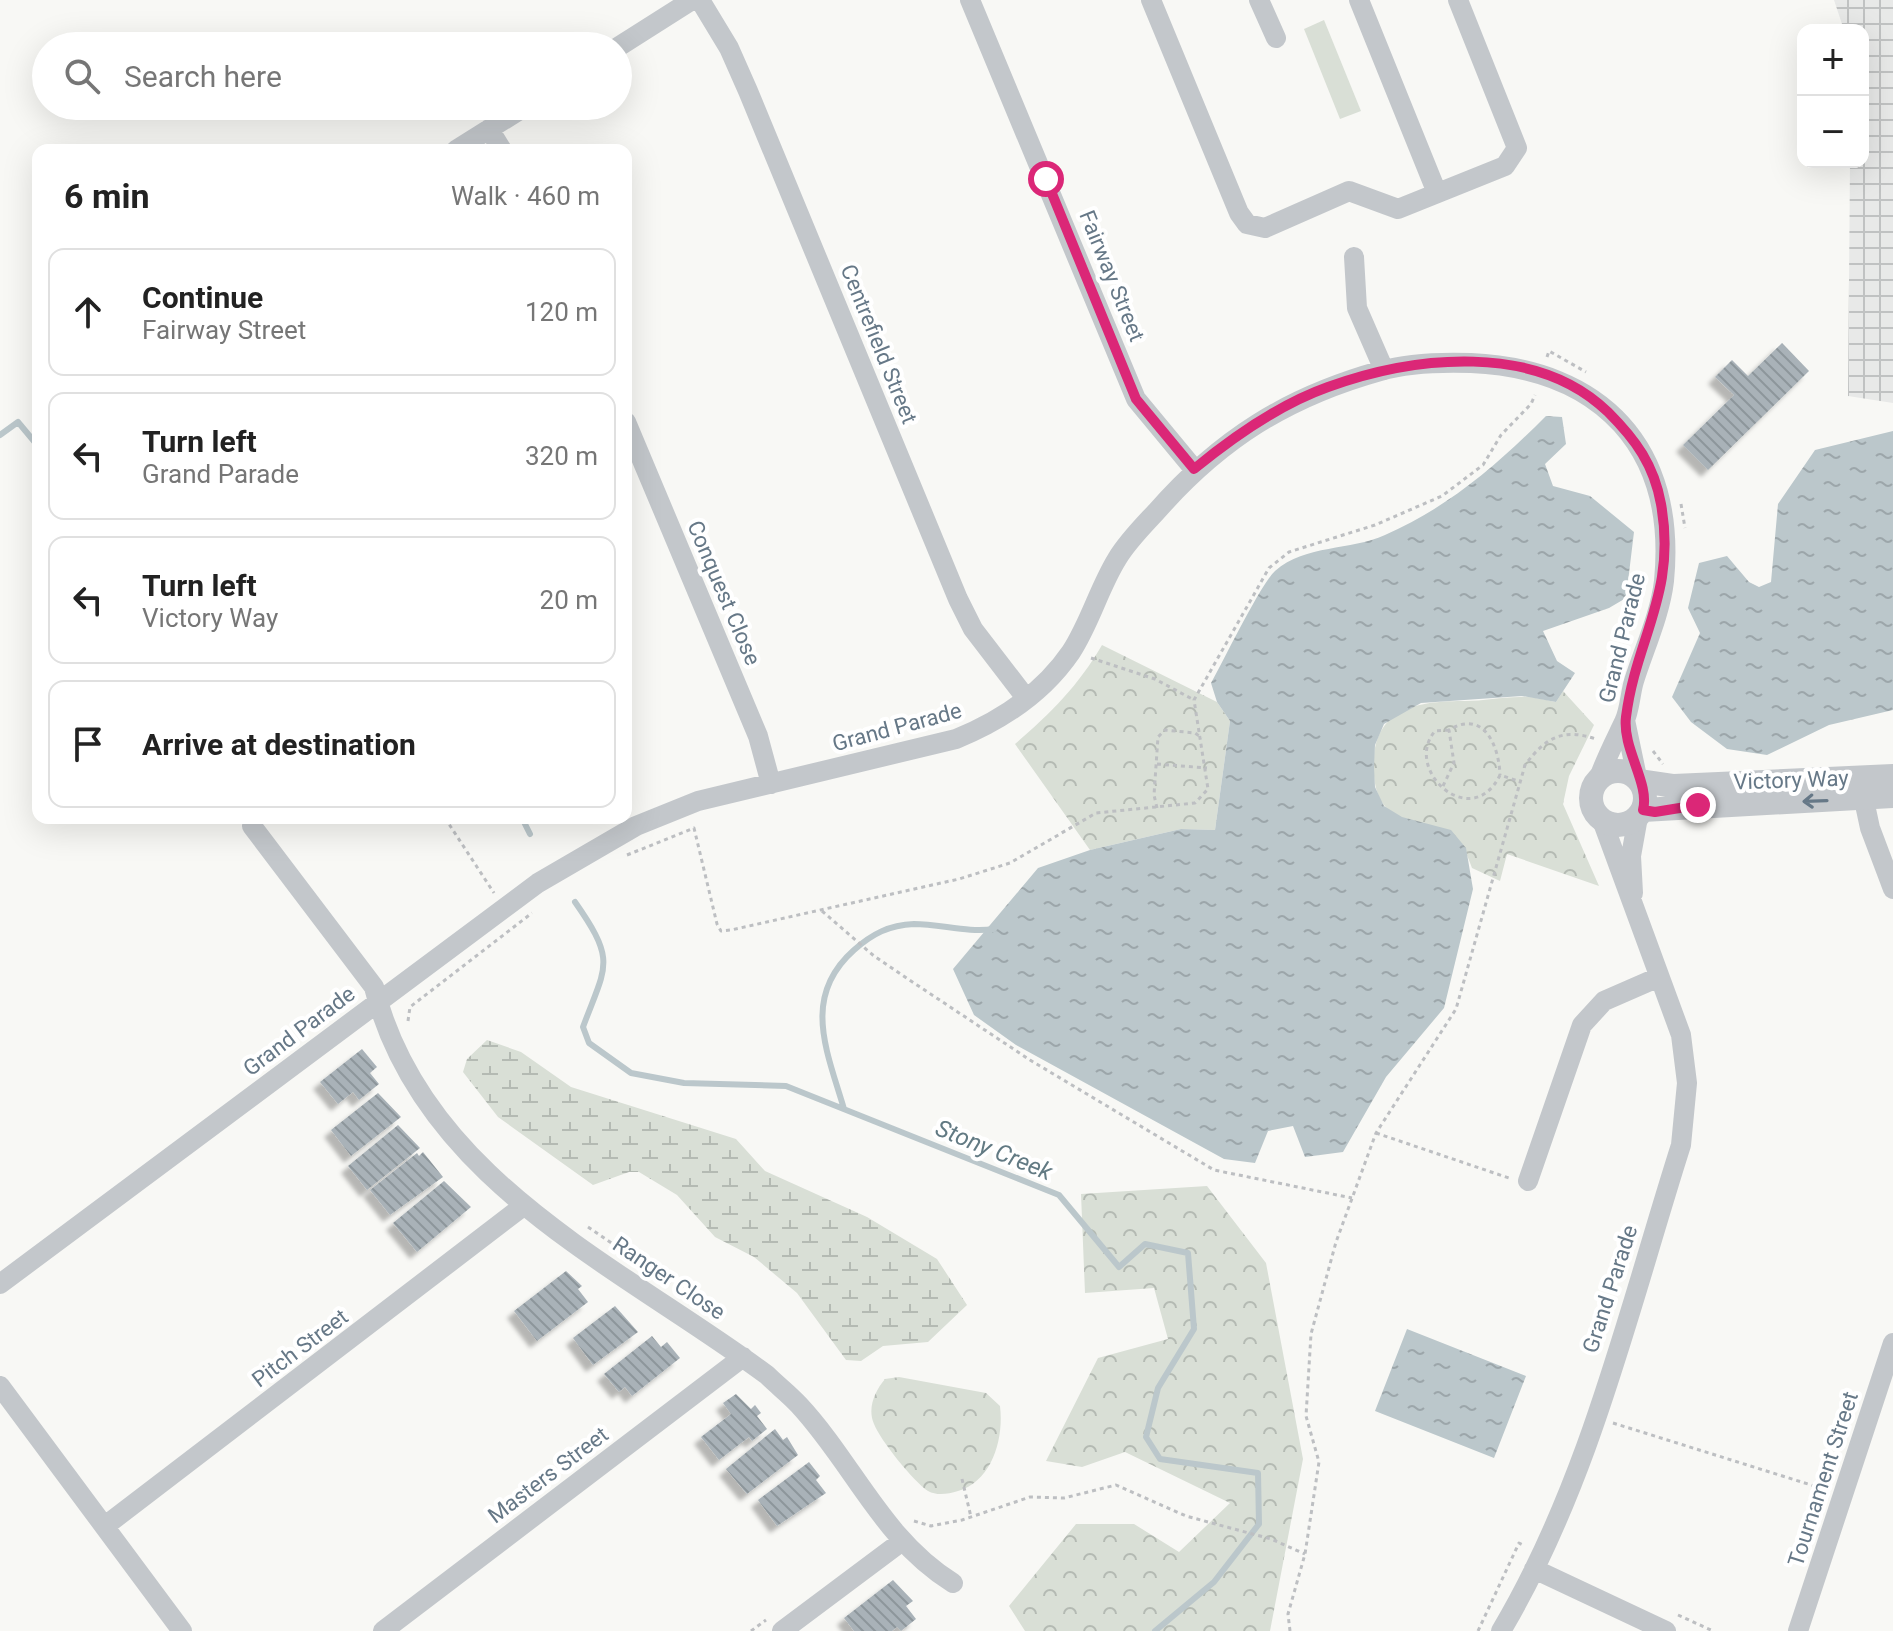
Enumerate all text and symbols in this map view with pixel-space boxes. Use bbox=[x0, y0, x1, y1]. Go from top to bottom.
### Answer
map controls bbox=[1797, 24, 1869, 168]
button: + bbox=[1797, 24, 1869, 96]
search box bbox=[32, 32, 632, 120]
icon: search bbox=[60, 54, 104, 98]
text: Search here bbox=[124, 59, 282, 94]
button: − bbox=[1797, 96, 1869, 168]
route start bbox=[1028, 161, 1064, 197]
text: 6 min bbox=[64, 176, 149, 216]
text: Walk · 460 m bbox=[451, 181, 600, 211]
street label: Fairway Street bbox=[1074, 207, 1150, 345]
street label: Centrefield Street bbox=[836, 261, 922, 427]
text: Continue bbox=[142, 280, 263, 315]
icon: ahead bbox=[66, 290, 110, 334]
text: 120 m bbox=[525, 297, 598, 327]
text: Fairway Street bbox=[142, 315, 306, 345]
text: Turn left bbox=[142, 424, 257, 459]
icon: left bbox=[66, 434, 110, 478]
text: 320 m bbox=[525, 441, 598, 471]
text: Grand Parade bbox=[142, 459, 299, 489]
street label: Conquest Close bbox=[682, 517, 766, 669]
text: Turn left bbox=[142, 568, 257, 603]
street label: Grand Parade bbox=[1594, 571, 1650, 705]
icon: left bbox=[66, 578, 110, 622]
text: 20 m bbox=[540, 585, 598, 615]
text: Victory Way bbox=[142, 603, 278, 633]
street label: Grand Parade bbox=[830, 698, 964, 756]
icon: arrive bbox=[66, 722, 110, 766]
text: Arrive at destination bbox=[142, 727, 416, 762]
street label: Victory Way bbox=[1733, 765, 1850, 795]
route end bbox=[1680, 787, 1716, 823]
one-way arrow bbox=[1802, 794, 1829, 809]
street label: Grand Parade bbox=[238, 981, 360, 1081]
water label: Stony Creek bbox=[931, 1114, 1058, 1187]
street label: Grand Parade bbox=[1578, 1222, 1642, 1356]
street label: Ranger Close bbox=[608, 1231, 730, 1325]
street label: Pitch Street bbox=[247, 1304, 353, 1392]
street label: Tournament Street bbox=[1783, 1389, 1863, 1569]
street label: Masters Street bbox=[483, 1422, 613, 1528]

